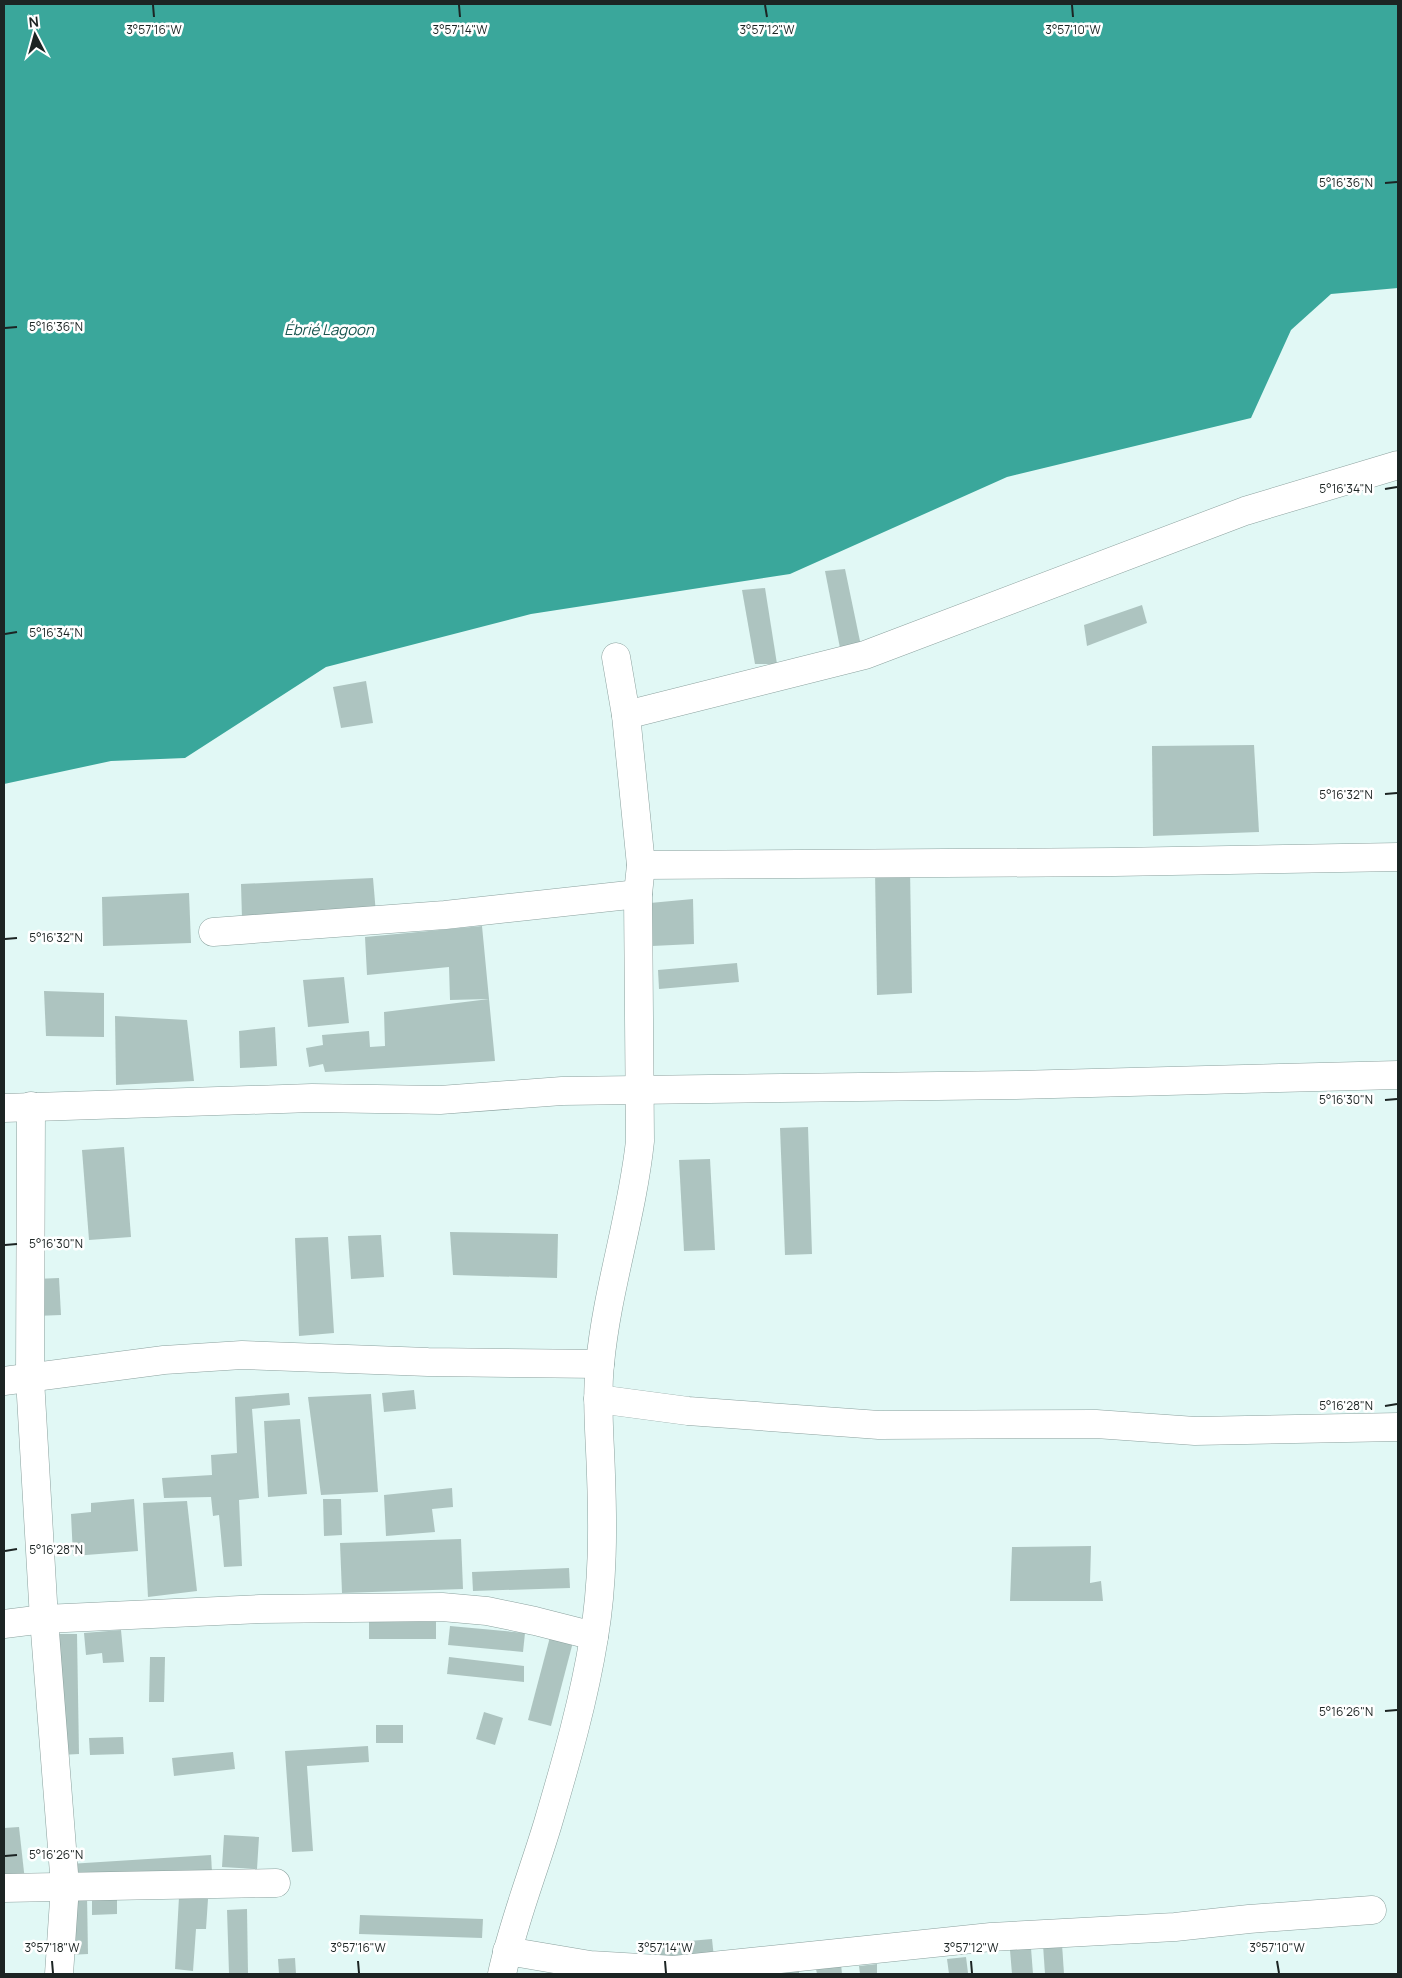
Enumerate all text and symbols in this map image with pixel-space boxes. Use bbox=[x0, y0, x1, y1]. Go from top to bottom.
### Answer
north arrow bbox=[10, 10, 60, 60]
text: N bbox=[28, 12, 40, 32]
text: 3°57'16"W bbox=[126, 21, 183, 38]
text: 3°57'14"W bbox=[433, 21, 488, 38]
text: 3°57'12"W bbox=[739, 21, 795, 38]
text: 3°57'10"W bbox=[1045, 21, 1102, 38]
text: 5°16'36"N bbox=[1319, 174, 1373, 191]
text: 5°16'36"N bbox=[29, 318, 83, 335]
water label: Ébrié Lagoon bbox=[284, 319, 375, 340]
text: 5°16'34"N bbox=[1319, 480, 1373, 497]
text: 5°16'34"N bbox=[29, 624, 83, 641]
text: 5°16'32"N bbox=[1319, 786, 1373, 803]
text: 5°16'32"N bbox=[29, 929, 83, 946]
text: 5°16'30"N bbox=[1319, 1091, 1373, 1108]
text: 5°16'30"N bbox=[29, 1235, 83, 1252]
text: 5°16'28"N bbox=[1319, 1397, 1373, 1414]
text: 5°16'28"N bbox=[29, 1541, 83, 1558]
text: 5°16'26"N bbox=[1319, 1703, 1373, 1720]
text: 5°16'26"N bbox=[29, 1846, 83, 1863]
text: 3°57'18"W bbox=[24, 1939, 80, 1956]
text: 3°57'16"W bbox=[330, 1939, 387, 1956]
text: 3°57'14"W bbox=[638, 1939, 693, 1956]
text: 3°57'12"W bbox=[943, 1939, 999, 1956]
text: 3°57'10"W bbox=[1249, 1939, 1306, 1956]

